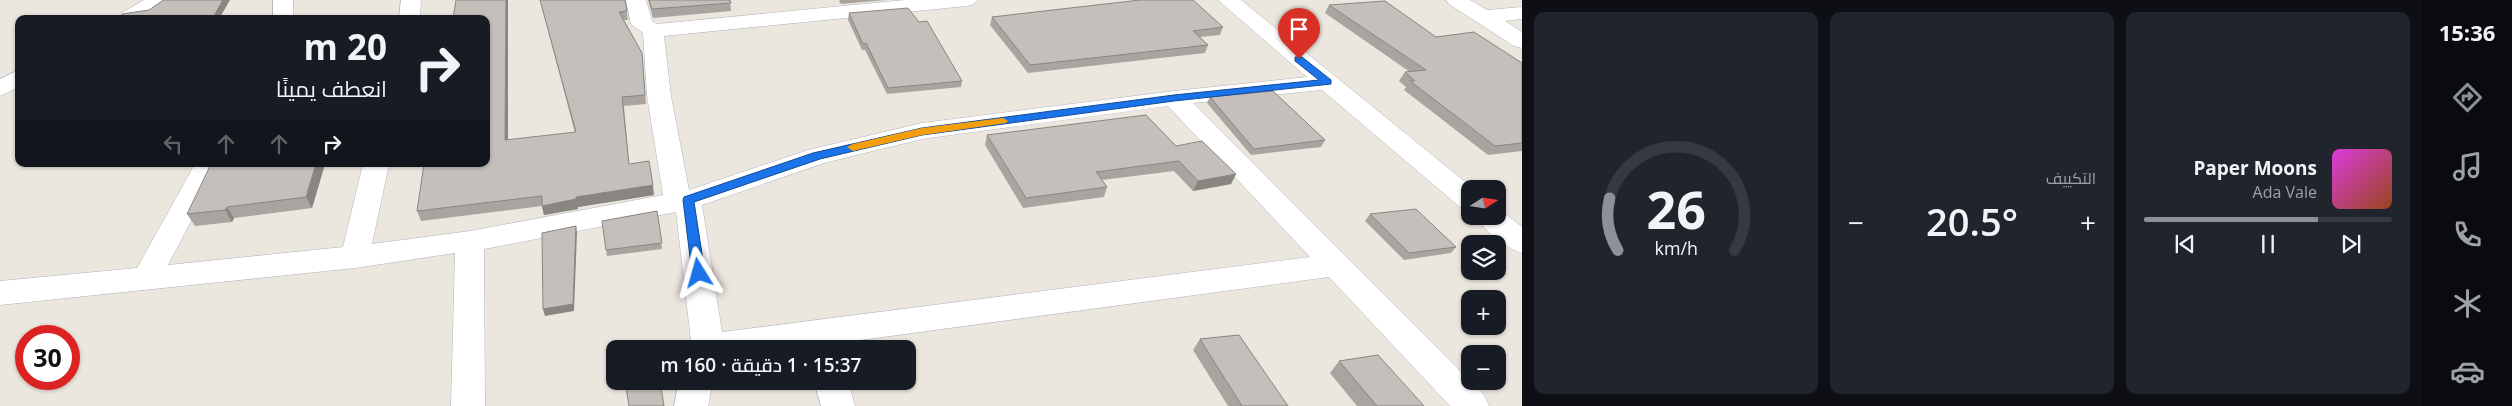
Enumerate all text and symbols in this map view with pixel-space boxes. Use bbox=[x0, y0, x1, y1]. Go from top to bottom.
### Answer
pin bbox=[1278, 8, 1320, 59]
icon: arrive bbox=[1285, 15, 1313, 43]
text: 15:36 bbox=[2439, 17, 2495, 47]
text: 20 m bbox=[304, 23, 387, 70]
icon: right bbox=[405, 35, 470, 100]
text: انعطف يمينًا bbox=[276, 73, 387, 103]
icon: directions bbox=[2450, 80, 2485, 115]
icon: left bbox=[159, 130, 187, 158]
icon: ahead bbox=[212, 130, 240, 158]
icon: ahead bbox=[265, 130, 293, 158]
icon: right bbox=[318, 130, 346, 158]
icon: music bbox=[2450, 149, 2485, 184]
text: Paper Moons bbox=[2193, 155, 2317, 181]
text: التكييف bbox=[2046, 167, 2096, 189]
text: 26 bbox=[1646, 173, 1706, 244]
north arrow bbox=[1461, 180, 1506, 225]
map controls bbox=[1461, 180, 1506, 390]
text: Ada Vale bbox=[2253, 181, 2317, 203]
text: 20.5° bbox=[1926, 195, 2018, 247]
text: − bbox=[1848, 203, 1864, 241]
text: + bbox=[2080, 203, 2096, 241]
icon: phone bbox=[2450, 217, 2485, 252]
icon: previous bbox=[2171, 230, 2199, 258]
icon: pause bbox=[2254, 230, 2282, 258]
icon: next bbox=[2337, 230, 2365, 258]
button: layers bbox=[1461, 235, 1506, 280]
text: km/h bbox=[1654, 236, 1698, 260]
position arrow bbox=[672, 246, 724, 298]
icon: climate bbox=[2450, 286, 2485, 321]
button: + bbox=[1461, 290, 1506, 335]
speed limit sign: 30 bbox=[15, 325, 80, 390]
button: − bbox=[1461, 345, 1506, 390]
text: 15:37 · 1 دقيقة · 160 m bbox=[661, 352, 861, 378]
icon: car bbox=[2450, 354, 2485, 389]

